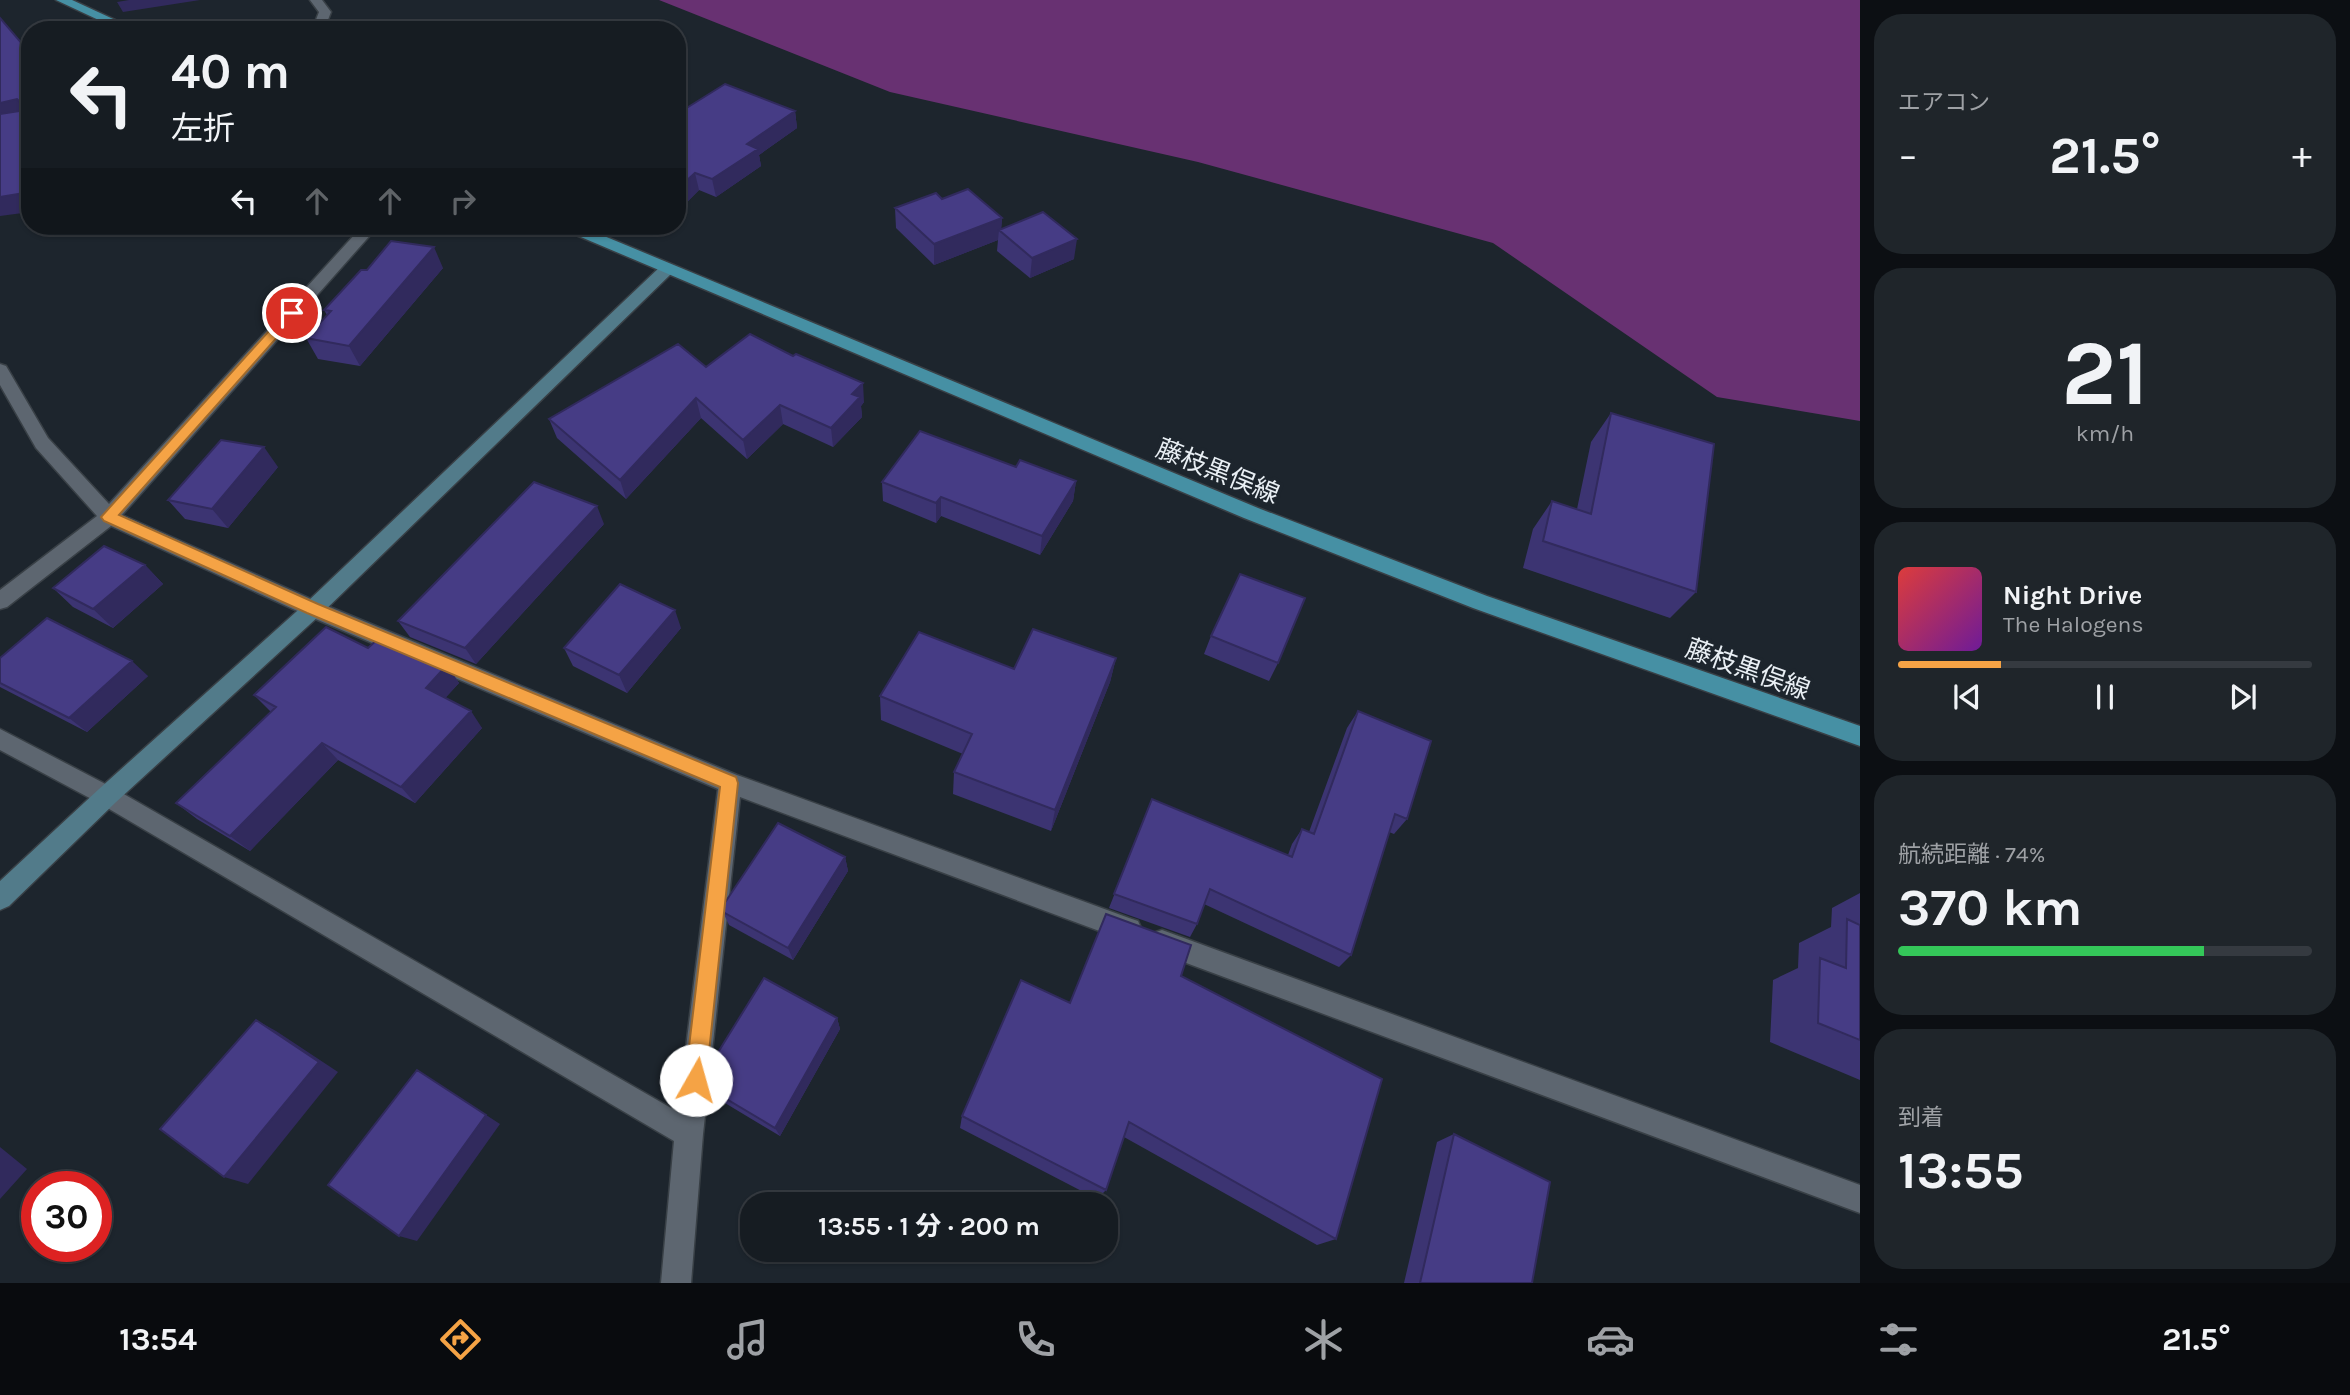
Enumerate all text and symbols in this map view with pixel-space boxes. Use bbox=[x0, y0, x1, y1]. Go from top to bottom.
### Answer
text: 40 m bbox=[171, 43, 290, 100]
icon: left bbox=[56, 49, 147, 140]
text: エアコン bbox=[1898, 89, 1990, 116]
text: 左折 bbox=[171, 110, 235, 147]
text: 21.5° bbox=[2049, 125, 2161, 186]
text: − bbox=[1898, 133, 1918, 178]
text: + bbox=[2292, 133, 2312, 178]
icon: left bbox=[225, 182, 263, 220]
icon: ahead bbox=[298, 182, 336, 220]
icon: ahead bbox=[371, 182, 409, 220]
icon: right bbox=[444, 182, 482, 220]
pin bbox=[262, 283, 322, 343]
icon: arrive bbox=[273, 294, 311, 332]
text: 21 bbox=[2061, 321, 2149, 427]
text: km/h bbox=[2076, 420, 2134, 447]
street label: 藤枝黒俣線 bbox=[1152, 433, 1284, 510]
text: Night Drive bbox=[2003, 580, 2142, 611]
text: The Halogens bbox=[2003, 611, 2143, 638]
street label: 藤枝黒俣線 bbox=[1681, 633, 1814, 706]
icon: previous bbox=[1948, 678, 1986, 716]
icon: pause bbox=[2086, 678, 2124, 716]
icon: next bbox=[2224, 678, 2262, 716]
text: 航続距離 · 74% bbox=[1898, 841, 2045, 868]
text: 370 km bbox=[1898, 877, 2082, 938]
position arrow bbox=[659, 1043, 733, 1117]
text: 到着 bbox=[1898, 1104, 1944, 1131]
text: 13:55 bbox=[1898, 1140, 2023, 1201]
speed limit sign: 30 bbox=[21, 1171, 112, 1262]
text: 13:55 · 1 分 · 200 m bbox=[818, 1211, 1040, 1242]
icon: directions bbox=[436, 1315, 485, 1364]
icon: music bbox=[723, 1315, 772, 1364]
icon: phone bbox=[1011, 1315, 1060, 1364]
icon: climate bbox=[1299, 1315, 1348, 1364]
icon: car bbox=[1586, 1315, 1635, 1364]
icon: filters bbox=[1874, 1315, 1923, 1364]
text: 13:54 bbox=[119, 1321, 197, 1358]
text: 21.5° bbox=[2162, 1321, 2231, 1358]

